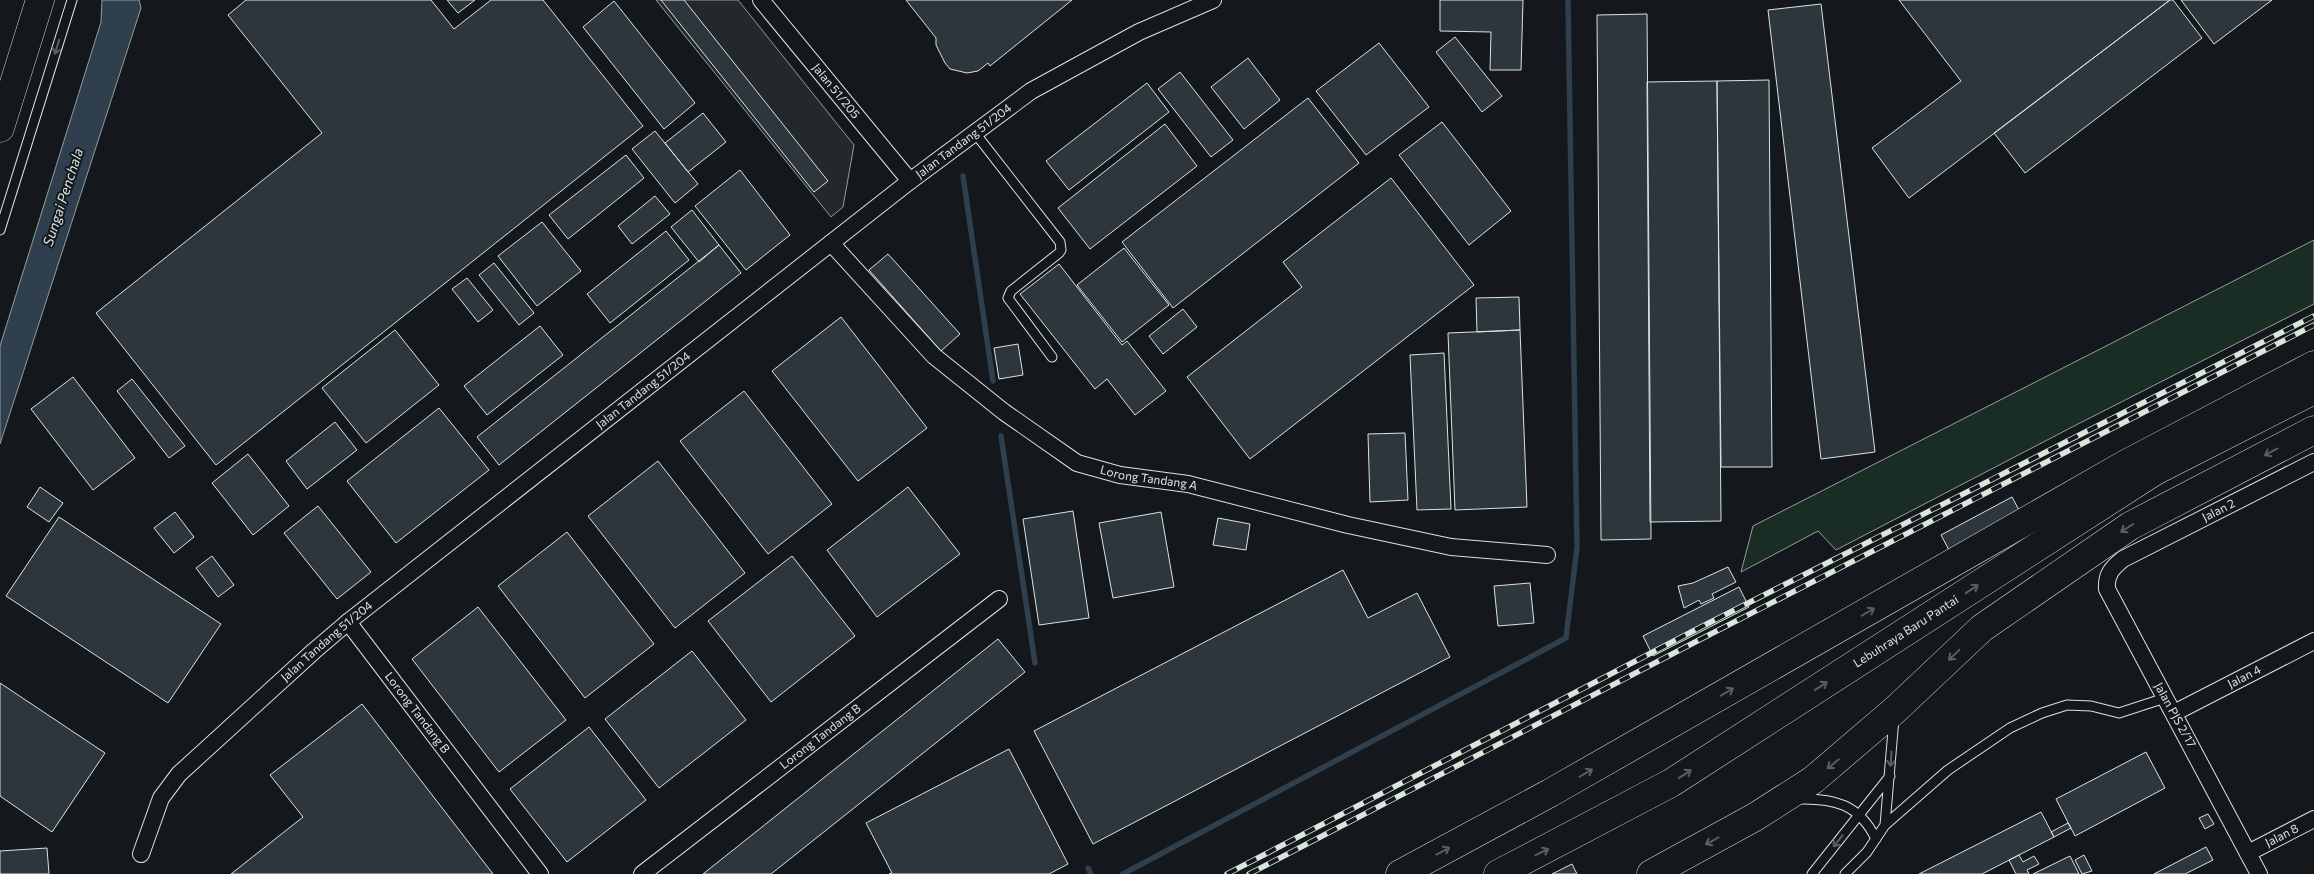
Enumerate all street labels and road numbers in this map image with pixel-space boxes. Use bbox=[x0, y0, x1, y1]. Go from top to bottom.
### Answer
street label: Jalan 51/205 bbox=[809, 60, 864, 121]
street label: Jalan Tandang 51/204 bbox=[912, 100, 1014, 181]
street label: Jalan Tandang 51/204 bbox=[593, 348, 693, 432]
street label: Lorong Tandang A bbox=[1099, 462, 1199, 492]
street label: Jalan 2 bbox=[2199, 495, 2237, 525]
street label: Lebuhraya Baru Pantai bbox=[1850, 592, 1961, 670]
street label: Jalan Tandang 51/204 bbox=[277, 598, 375, 685]
street label: Jalan 4 bbox=[2225, 662, 2263, 691]
street label: Lorong Tandang B bbox=[383, 669, 453, 756]
street label: Jalan PJS 2/17 bbox=[2151, 680, 2199, 750]
street label: Lorong Tandang B bbox=[777, 700, 863, 771]
street label: Jalan 8 bbox=[2262, 820, 2300, 850]

